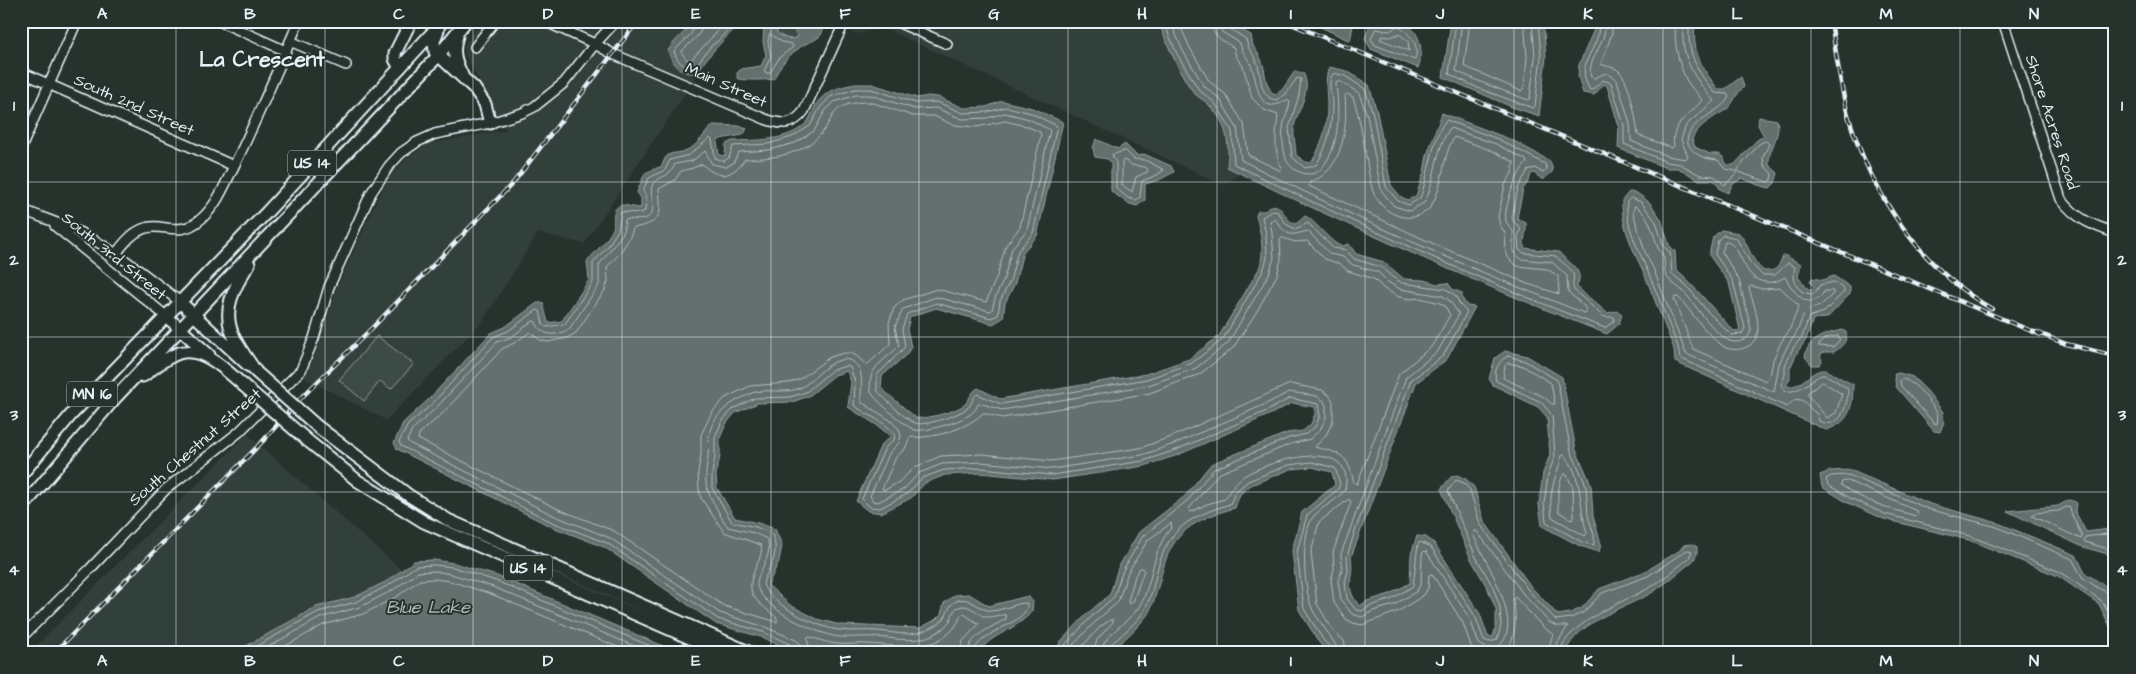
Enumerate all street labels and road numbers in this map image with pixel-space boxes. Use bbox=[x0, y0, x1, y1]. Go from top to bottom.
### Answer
street label: Shore Acres Road bbox=[2020, 52, 2084, 192]
street label: Main Street bbox=[682, 57, 771, 113]
street label: South 2nd Street bbox=[70, 69, 198, 142]
road number: US 14 bbox=[288, 150, 336, 176]
street label: South 3rd Street bbox=[57, 207, 172, 306]
road number: MN 16 bbox=[67, 382, 117, 406]
street label: South Chestnut Street bbox=[124, 383, 266, 511]
road number: US 14 bbox=[504, 556, 552, 580]

